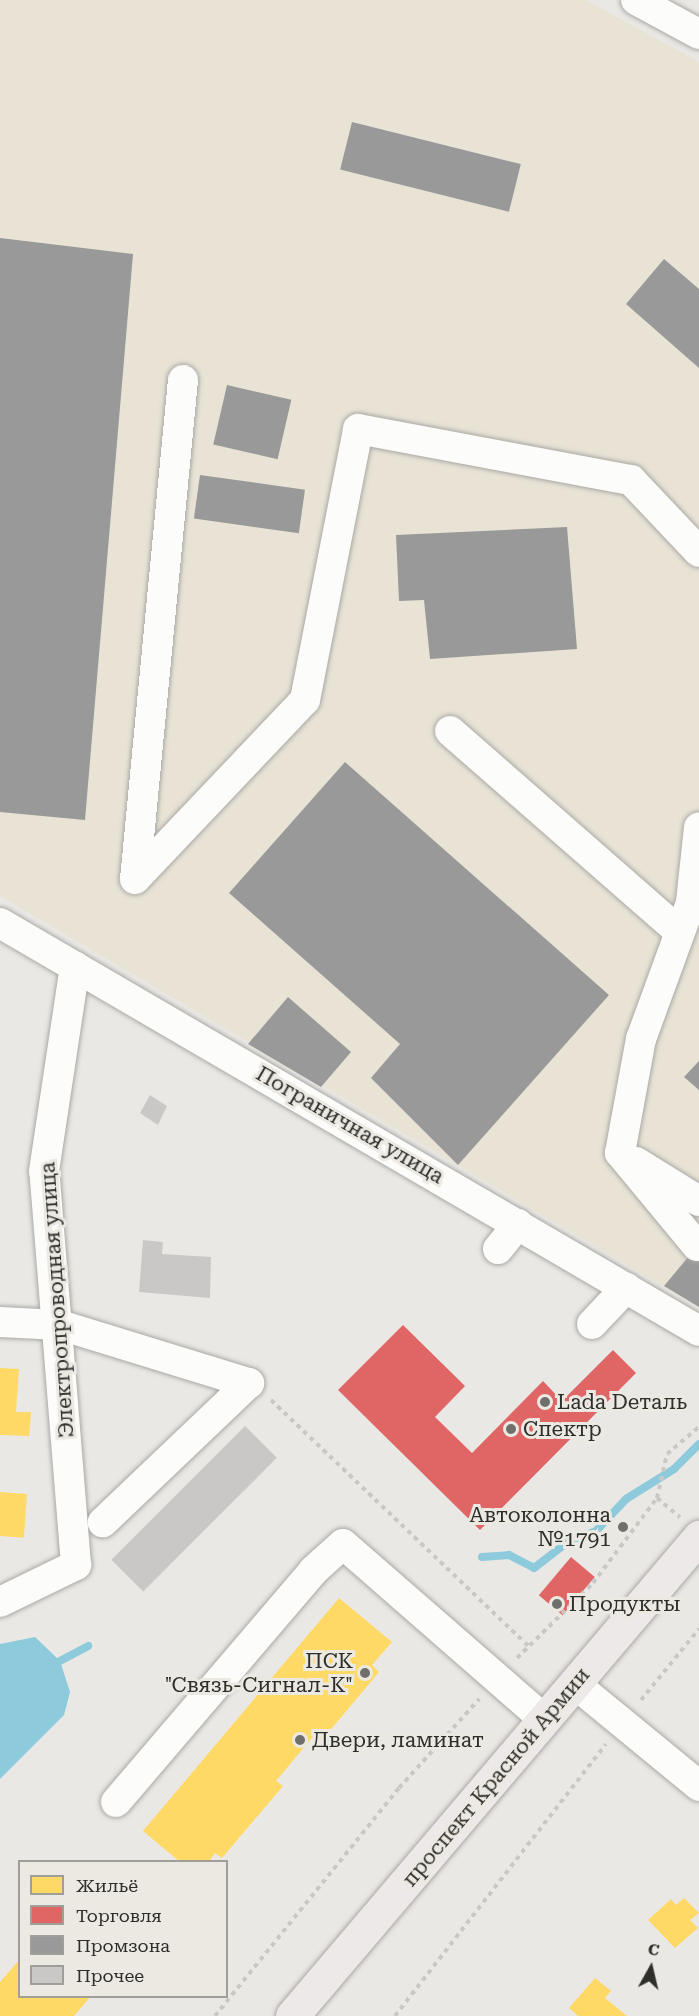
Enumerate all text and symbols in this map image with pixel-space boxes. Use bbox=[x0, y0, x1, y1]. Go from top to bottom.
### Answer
street label: Пограничная улица bbox=[252, 1061, 448, 1189]
street label: Электропроводная улица bbox=[35, 1161, 79, 1439]
place label: Lada Dеталь bbox=[557, 1389, 687, 1415]
marker: Lada Dеталь bbox=[538, 1395, 552, 1409]
place label: Спектр bbox=[523, 1416, 602, 1442]
marker: Спектр bbox=[504, 1422, 518, 1436]
place label: Автоколонна №1791 bbox=[469, 1502, 611, 1552]
marker: Автоколонна №1791 bbox=[616, 1520, 630, 1534]
place label: Продукты bbox=[569, 1591, 681, 1617]
marker: Продукты bbox=[550, 1597, 564, 1611]
place label: ПСК "Связь-Сигнал-К" bbox=[164, 1648, 353, 1698]
street label: проспект Красной Армии bbox=[397, 1662, 595, 1892]
marker: ПСК "Связь-Сигнал-К" bbox=[358, 1666, 372, 1680]
place label: Двери, ламинат bbox=[312, 1727, 484, 1753]
marker: Двери, ламинат bbox=[293, 1733, 307, 1747]
legend bbox=[18, 1860, 228, 1998]
text: Жильё bbox=[76, 1875, 138, 1896]
text: Торговля bbox=[76, 1905, 162, 1926]
text: Промзона bbox=[76, 1935, 170, 1956]
north arrow bbox=[621, 1938, 681, 1998]
text: С bbox=[647, 1939, 660, 1960]
text: Прочее bbox=[76, 1965, 144, 1986]

